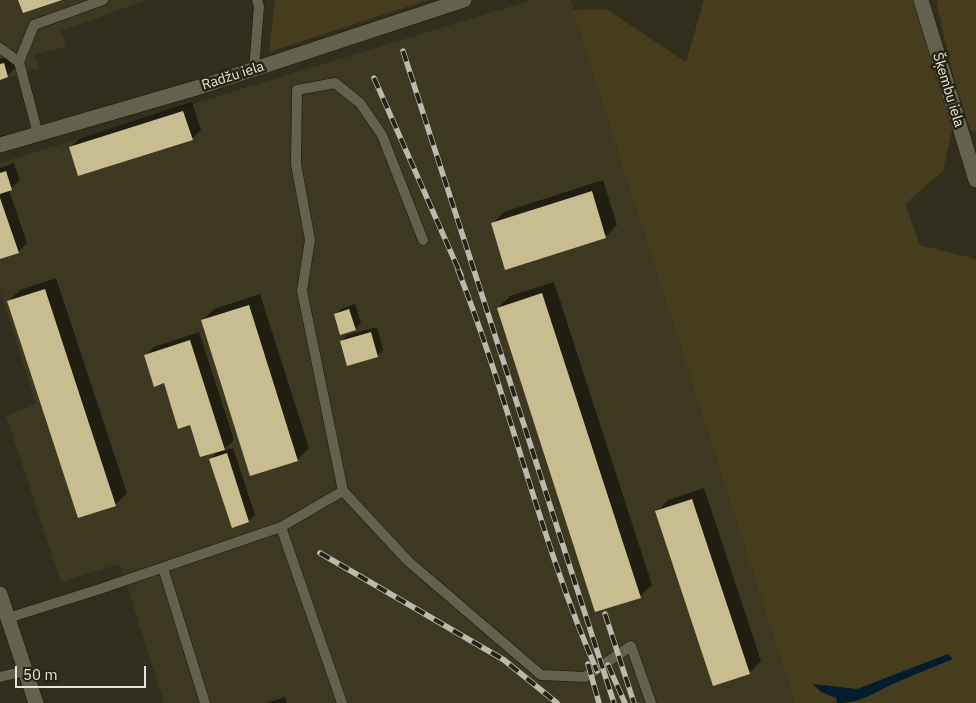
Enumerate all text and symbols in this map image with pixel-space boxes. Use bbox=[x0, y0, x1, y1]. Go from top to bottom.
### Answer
street label: Šķembu iela bbox=[929, 51, 967, 129]
street label: Radžu iela bbox=[200, 58, 266, 94]
scale bar bbox=[18, 656, 149, 688]
text: 50 m bbox=[23, 665, 58, 684]

